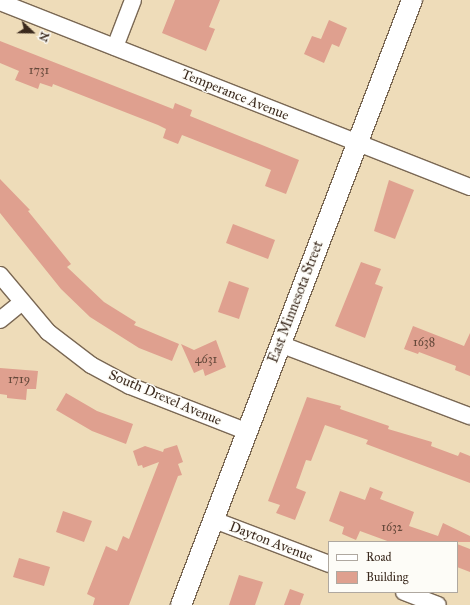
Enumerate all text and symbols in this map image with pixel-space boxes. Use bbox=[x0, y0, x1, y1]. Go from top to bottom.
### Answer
north arrow bbox=[12, 12, 52, 52]
text: N bbox=[36, 30, 51, 43]
house number: 1731 bbox=[29, 64, 49, 78]
street label: Temperance Avenue bbox=[179, 66, 291, 124]
street label: East Minnesota Street bbox=[265, 239, 327, 365]
house number: 1638 bbox=[413, 336, 435, 350]
house number: 4631 bbox=[195, 353, 217, 367]
street label: South Drexel Avenue bbox=[106, 367, 224, 429]
house number: 1719 bbox=[8, 373, 30, 387]
street label: Dayton Avenue bbox=[227, 518, 315, 566]
house number: 1632 bbox=[381, 521, 403, 535]
legend bbox=[328, 541, 458, 593]
text: Road bbox=[366, 550, 392, 564]
text: Building bbox=[366, 570, 408, 584]

